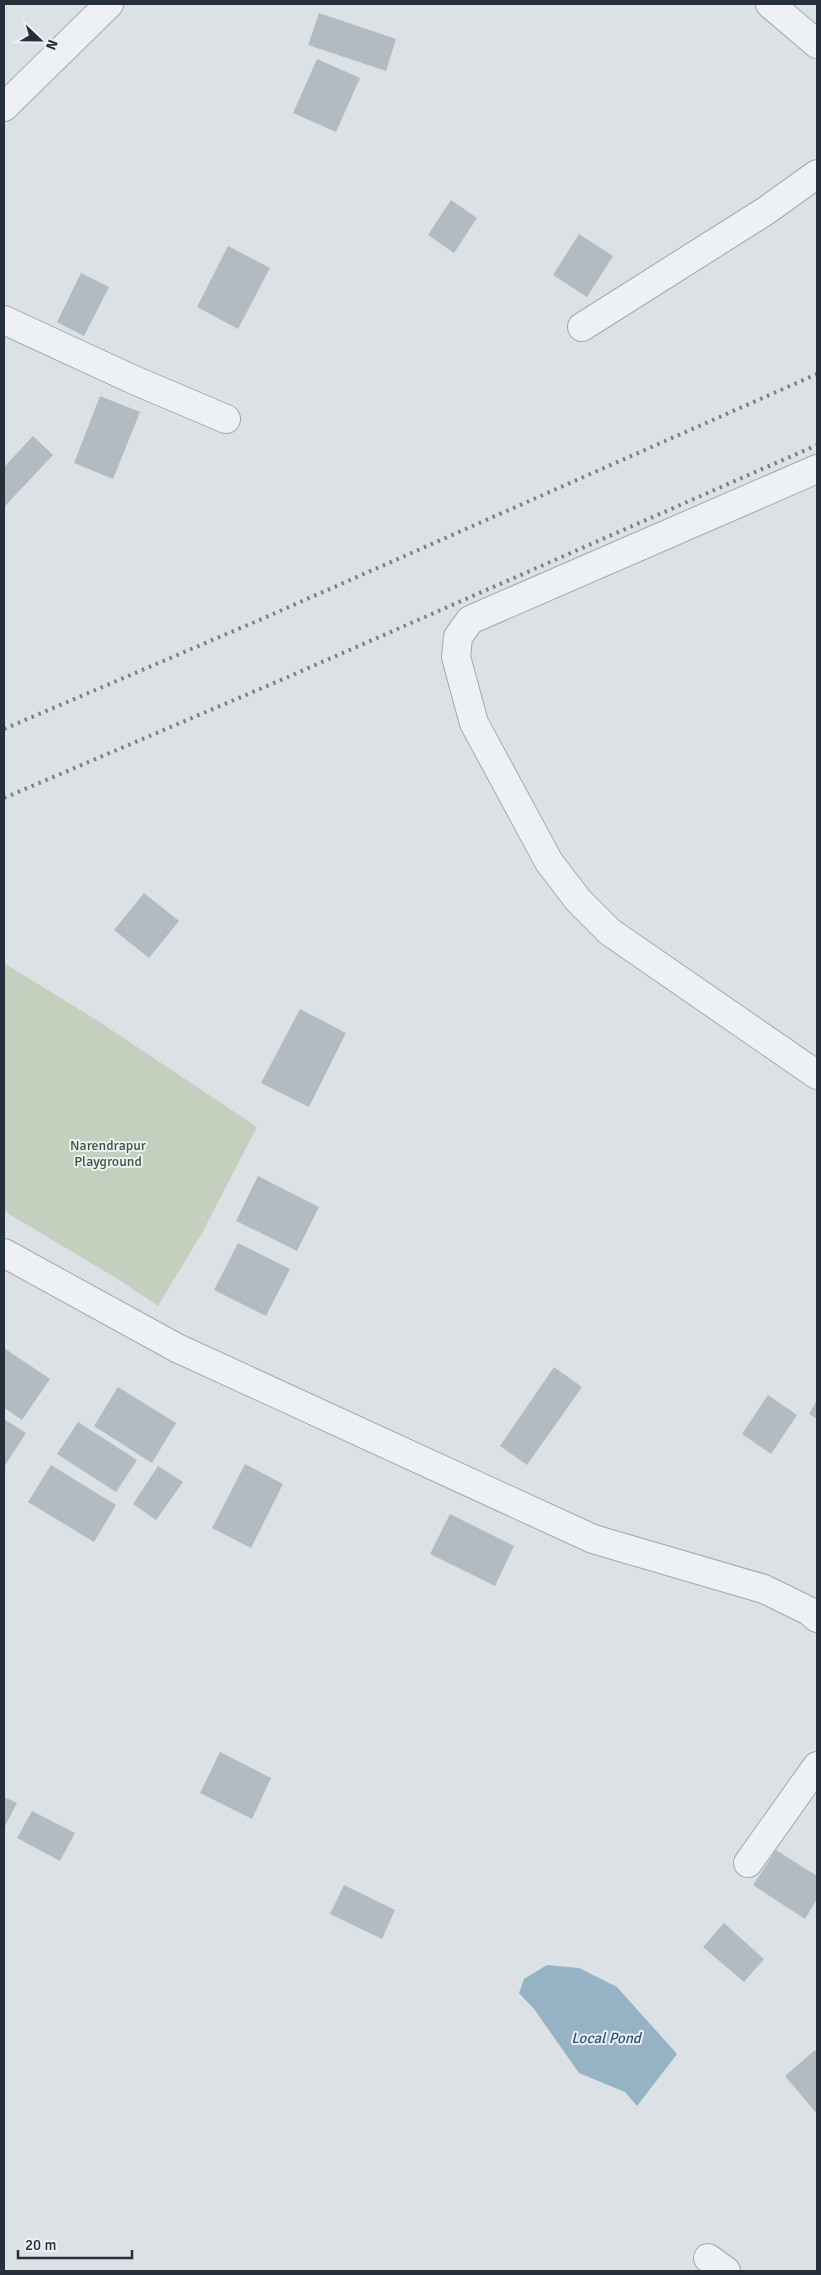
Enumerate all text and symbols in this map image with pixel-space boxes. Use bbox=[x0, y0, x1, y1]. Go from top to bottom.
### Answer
north arrow bbox=[15, 15, 65, 65]
text: N bbox=[42, 37, 61, 52]
park label: Narendrapur Playground bbox=[70, 1137, 147, 1170]
water label: Local Pond bbox=[571, 2029, 643, 2047]
scale bar bbox=[18, 2228, 131, 2260]
text: 20 m bbox=[25, 2236, 56, 2254]

